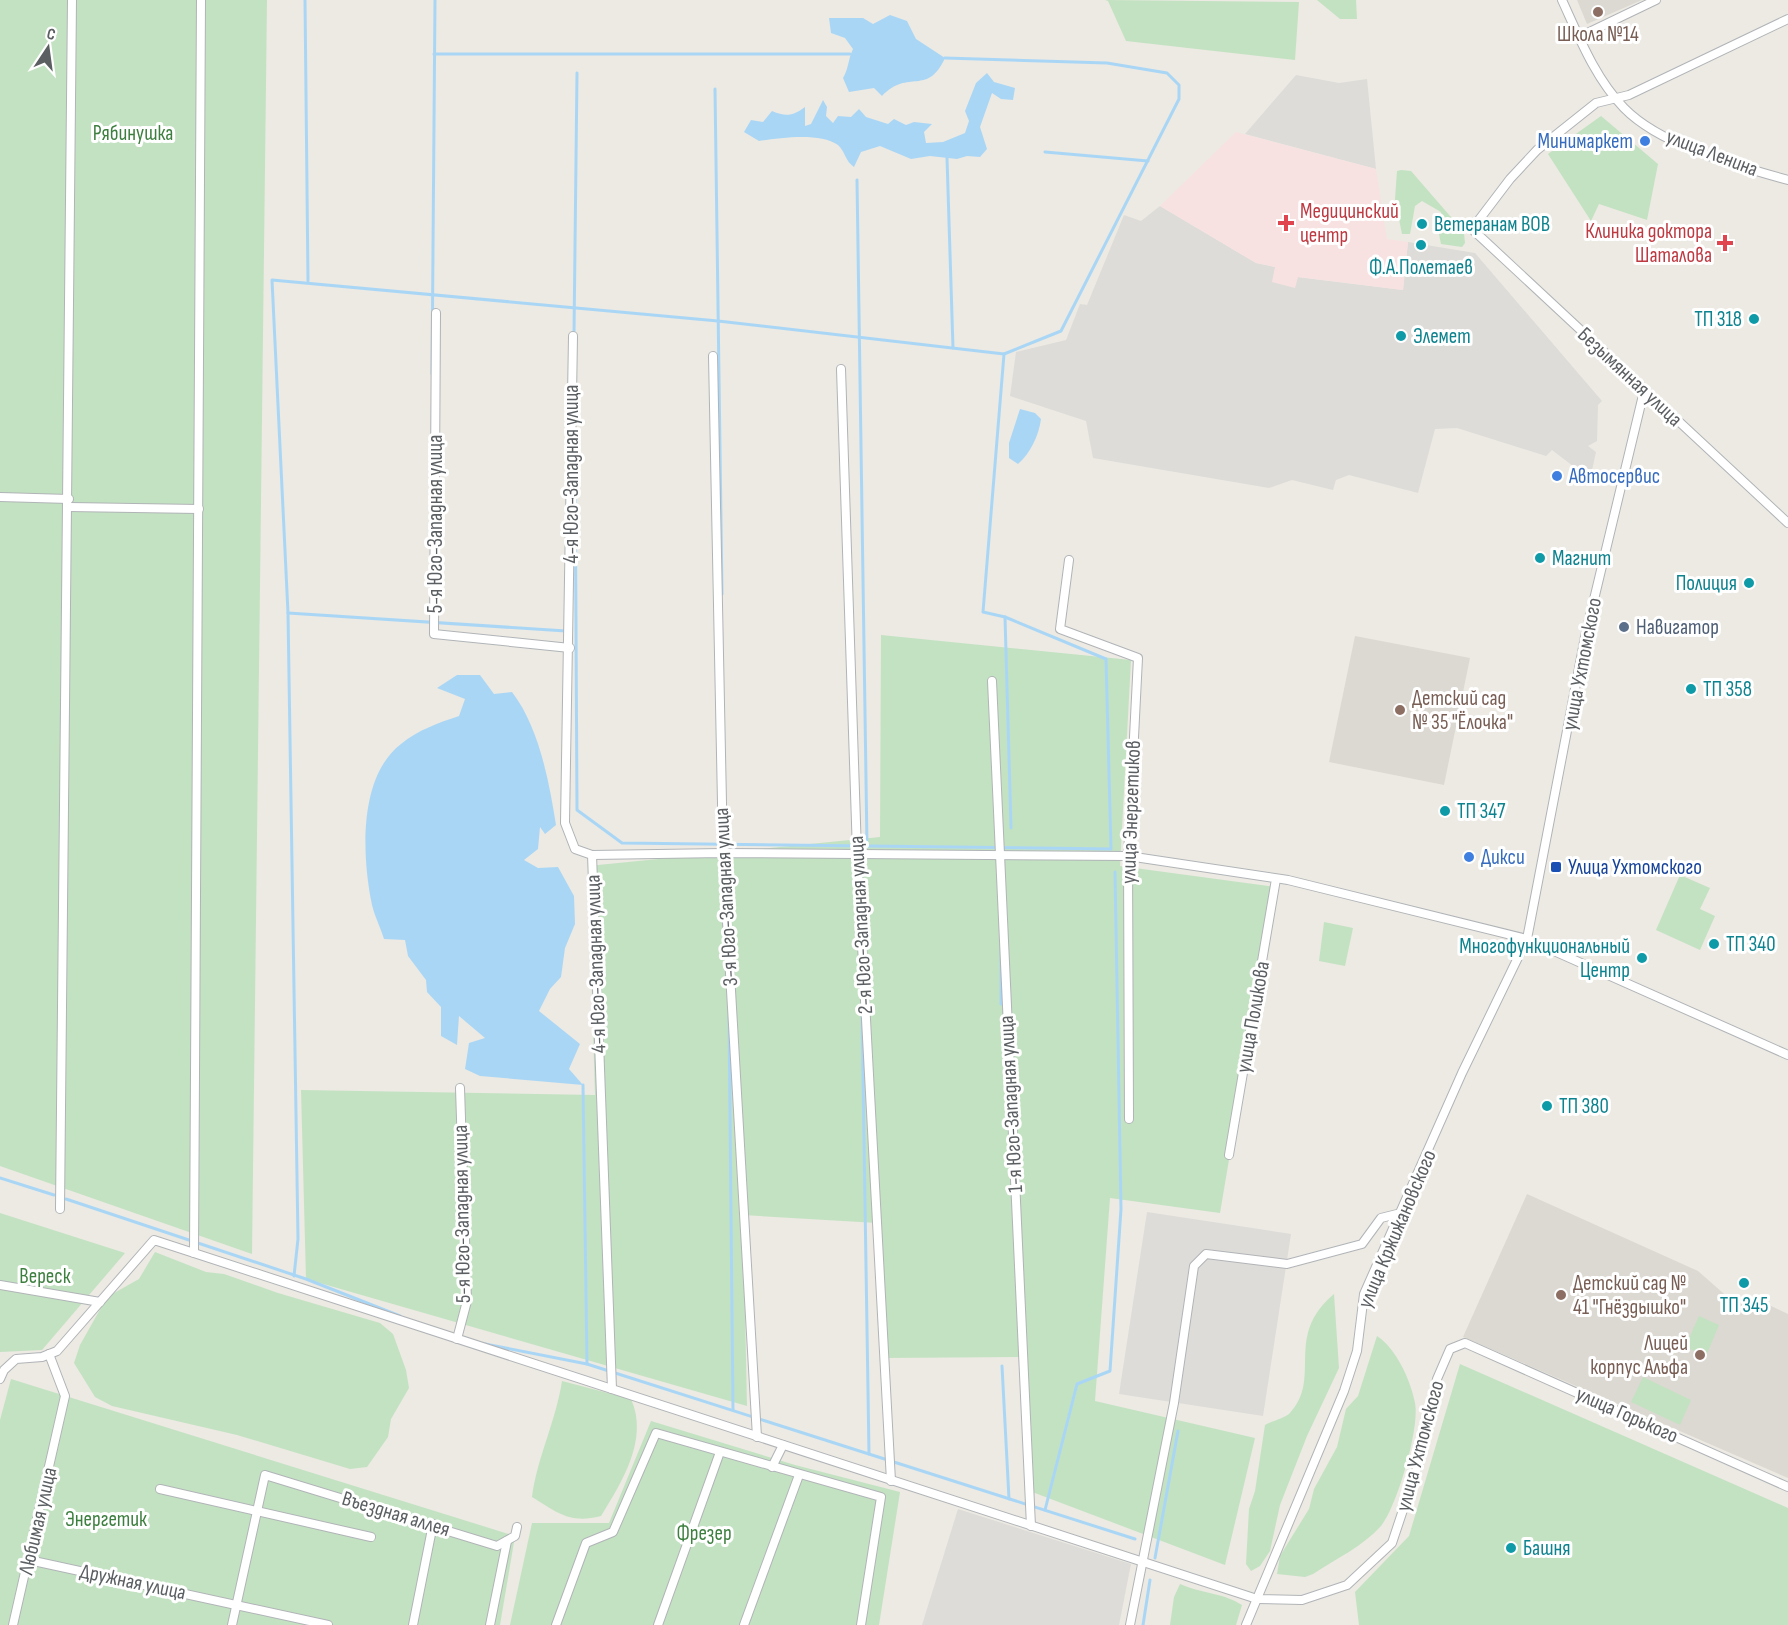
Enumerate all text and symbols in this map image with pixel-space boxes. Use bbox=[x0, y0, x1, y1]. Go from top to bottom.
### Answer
marker: Школа №14 bbox=[1591, 5, 1605, 19]
north arrow bbox=[18, 18, 78, 78]
place label: Школа №14 bbox=[1557, 22, 1639, 47]
text: С bbox=[45, 25, 57, 45]
park label: Рябинушка bbox=[93, 121, 173, 146]
street label: улица Ленина bbox=[1663, 124, 1761, 182]
place label: Минимаркет bbox=[1538, 129, 1633, 154]
marker: Минимаркет bbox=[1638, 134, 1652, 148]
place label: Медицинский центр bbox=[1300, 199, 1399, 248]
place label: Ветеранам ВОВ bbox=[1434, 212, 1550, 237]
marker: Медицинский центр bbox=[1277, 214, 1295, 232]
marker: Ветеранам ВОВ bbox=[1415, 217, 1429, 231]
place label: Клиника доктора Шаталова bbox=[1585, 219, 1712, 268]
marker: Клиника доктора Шаталова bbox=[1716, 234, 1734, 252]
marker: Ф.А.Полетаев bbox=[1414, 238, 1428, 252]
place label: Ф.А.Полетаев bbox=[1369, 255, 1473, 280]
place label: ТП 318 bbox=[1694, 307, 1742, 332]
marker: ТП 318 bbox=[1747, 312, 1761, 326]
street label: Безымянная улица bbox=[1573, 322, 1687, 432]
place label: Элемет bbox=[1413, 324, 1471, 349]
marker: Элемет bbox=[1394, 329, 1408, 343]
street label: 4-я Юго-Западная улица bbox=[559, 385, 584, 563]
street label: 5-я Юго-Западная улица bbox=[423, 435, 448, 613]
place label: Автосервис bbox=[1568, 464, 1660, 489]
marker: Автосервис bbox=[1550, 469, 1564, 483]
place label: Магнит bbox=[1552, 546, 1611, 571]
marker: Магнит bbox=[1533, 551, 1547, 565]
place label: Полиция bbox=[1676, 571, 1737, 596]
marker: Полиция bbox=[1742, 576, 1756, 590]
street label: улица Ухтомского bbox=[1557, 596, 1607, 732]
place label: Навигатор bbox=[1636, 615, 1719, 640]
marker: Навигатор bbox=[1617, 620, 1631, 634]
place label: ТП 358 bbox=[1703, 677, 1752, 702]
marker: ТП 358 bbox=[1684, 682, 1698, 696]
place label: Детский сад № 35 "Ёлочка" bbox=[1412, 686, 1513, 735]
marker: Детский сад № 35 "Ёлочка" bbox=[1393, 703, 1407, 717]
street label: улица Энергетиков bbox=[1116, 740, 1146, 884]
place label: ТП 347 bbox=[1457, 799, 1506, 824]
marker: ТП 347 bbox=[1438, 804, 1452, 818]
street label: 3-я Юго-Западная улица bbox=[709, 807, 743, 987]
street label: 2-я Юго-Западная улица bbox=[844, 835, 878, 1015]
place label: Дикси bbox=[1481, 845, 1525, 870]
marker: Дикси bbox=[1462, 850, 1476, 864]
place label: Улица Ухтомского bbox=[1568, 855, 1702, 880]
marker: Улица Ухтомского bbox=[1549, 860, 1563, 874]
street label: 4-я Юго-Западная улица bbox=[580, 874, 612, 1054]
place label: ТП 340 bbox=[1726, 932, 1776, 957]
place label: Многофункциональный Центр bbox=[1459, 934, 1630, 983]
marker: ТП 340 bbox=[1707, 937, 1721, 951]
marker: Многофункциональный Центр bbox=[1635, 951, 1649, 965]
street label: улица Поликова bbox=[1231, 959, 1275, 1075]
street label: 1-я Юго-Западная улица bbox=[994, 1015, 1028, 1193]
place label: ТП 380 bbox=[1559, 1094, 1609, 1119]
marker: ТП 380 bbox=[1540, 1099, 1554, 1113]
street label: 5-я Юго-Западная улица bbox=[448, 1125, 476, 1303]
street label: улица Кржижановского bbox=[1352, 1146, 1442, 1312]
park label: Вереск bbox=[19, 1264, 71, 1289]
place label: Детский сад № 41 "Гнёздышко" bbox=[1573, 1271, 1686, 1320]
marker: ТП 345 bbox=[1737, 1276, 1751, 1290]
marker: Детский сад № 41 "Гнёздышко" bbox=[1554, 1288, 1568, 1302]
place label: ТП 345 bbox=[1720, 1293, 1768, 1318]
place label: Лицей корпус Альфа bbox=[1590, 1331, 1688, 1380]
marker: Лицей корпус Альфа bbox=[1693, 1348, 1707, 1362]
street label: улица Ухтомского bbox=[1391, 1378, 1449, 1514]
street label: улица Горького bbox=[1572, 1381, 1682, 1449]
street label: Любимая улица bbox=[13, 1465, 62, 1578]
street label: Въездная аллея bbox=[339, 1486, 453, 1542]
park label: Энергетик bbox=[65, 1507, 147, 1532]
park label: Фрезер bbox=[676, 1521, 732, 1546]
place label: Башня bbox=[1523, 1536, 1570, 1561]
marker: Башня bbox=[1504, 1541, 1518, 1555]
street label: Дружная улица bbox=[78, 1559, 188, 1605]

